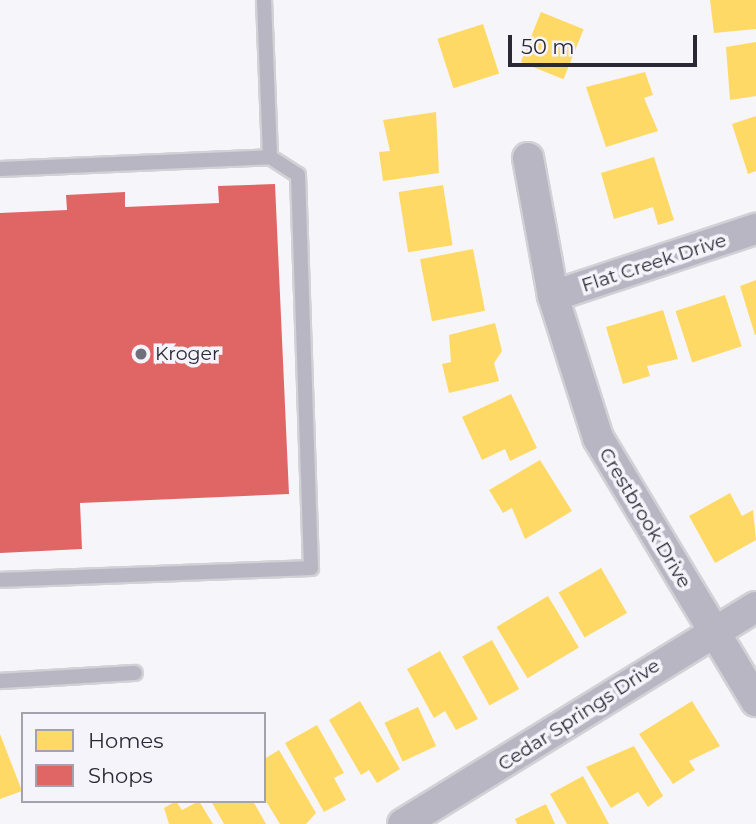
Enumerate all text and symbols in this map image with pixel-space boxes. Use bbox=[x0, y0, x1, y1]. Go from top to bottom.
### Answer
scale bar bbox=[511, 21, 700, 65]
text: 50 m bbox=[521, 34, 575, 59]
street label: Flat Creek Drive bbox=[579, 229, 729, 297]
place label: Kroger bbox=[155, 343, 220, 365]
marker: Kroger bbox=[133, 346, 149, 362]
street label: Crestbrook Drive bbox=[594, 444, 696, 592]
street label: Cedar Springs Drive bbox=[494, 654, 664, 776]
legend bbox=[21, 712, 266, 803]
text: Homes bbox=[88, 728, 163, 753]
text: Shops bbox=[88, 763, 153, 788]

